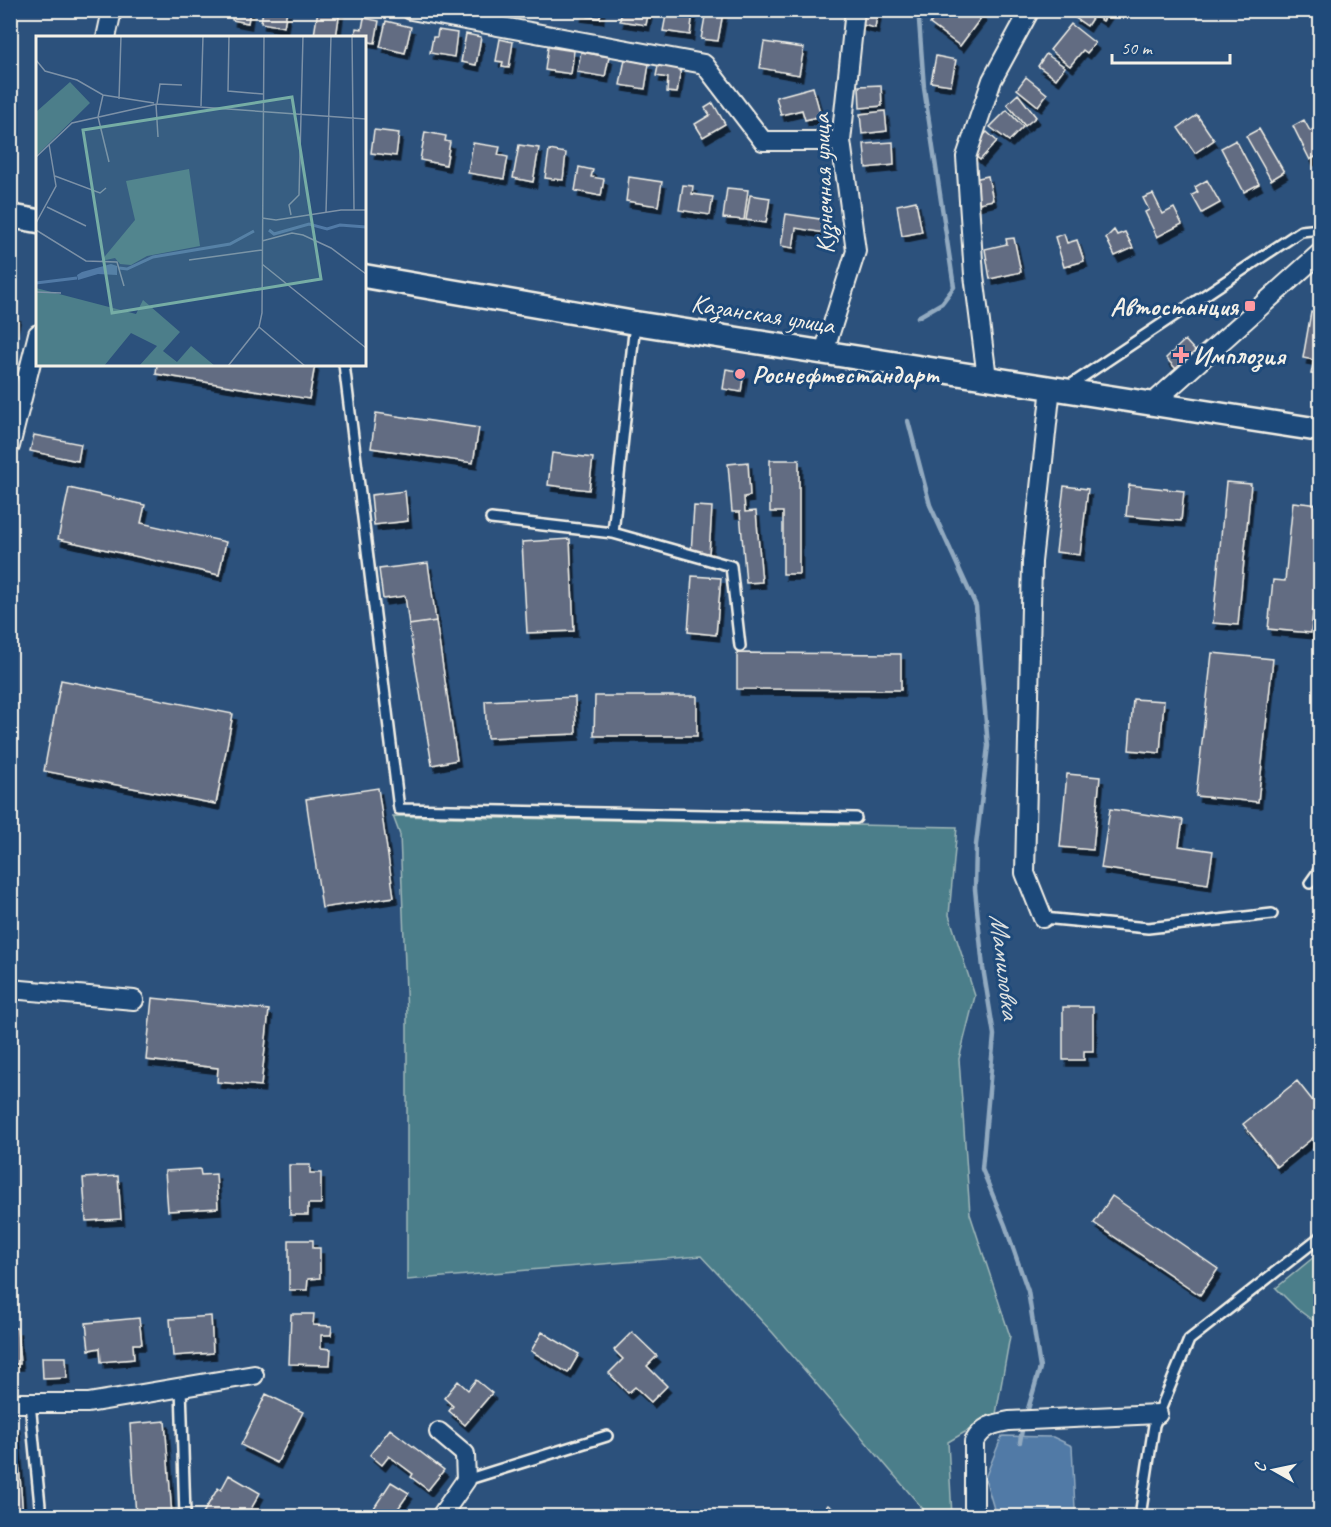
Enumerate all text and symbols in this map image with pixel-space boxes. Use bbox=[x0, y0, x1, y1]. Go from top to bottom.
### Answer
scale bar bbox=[1112, 27, 1230, 65]
inset map bbox=[36, 36, 366, 366]
text: 50 m bbox=[1121, 37, 1154, 59]
street label: Кузнечная улица bbox=[804, 112, 843, 255]
street label: Казанская улица bbox=[689, 286, 839, 343]
place label: Автостанция bbox=[1110, 290, 1239, 323]
marker: Автостанция bbox=[1243, 299, 1257, 313]
place label: Имплозия bbox=[1193, 339, 1287, 372]
marker: Имплозия bbox=[1174, 348, 1188, 362]
place label: Роснефтестандарт bbox=[752, 358, 940, 391]
marker: Роснефтестандарт bbox=[733, 367, 747, 381]
water label: Мамиловка bbox=[982, 912, 1029, 1023]
north arrow bbox=[1244, 1440, 1304, 1500]
text: С bbox=[1250, 1460, 1271, 1473]

